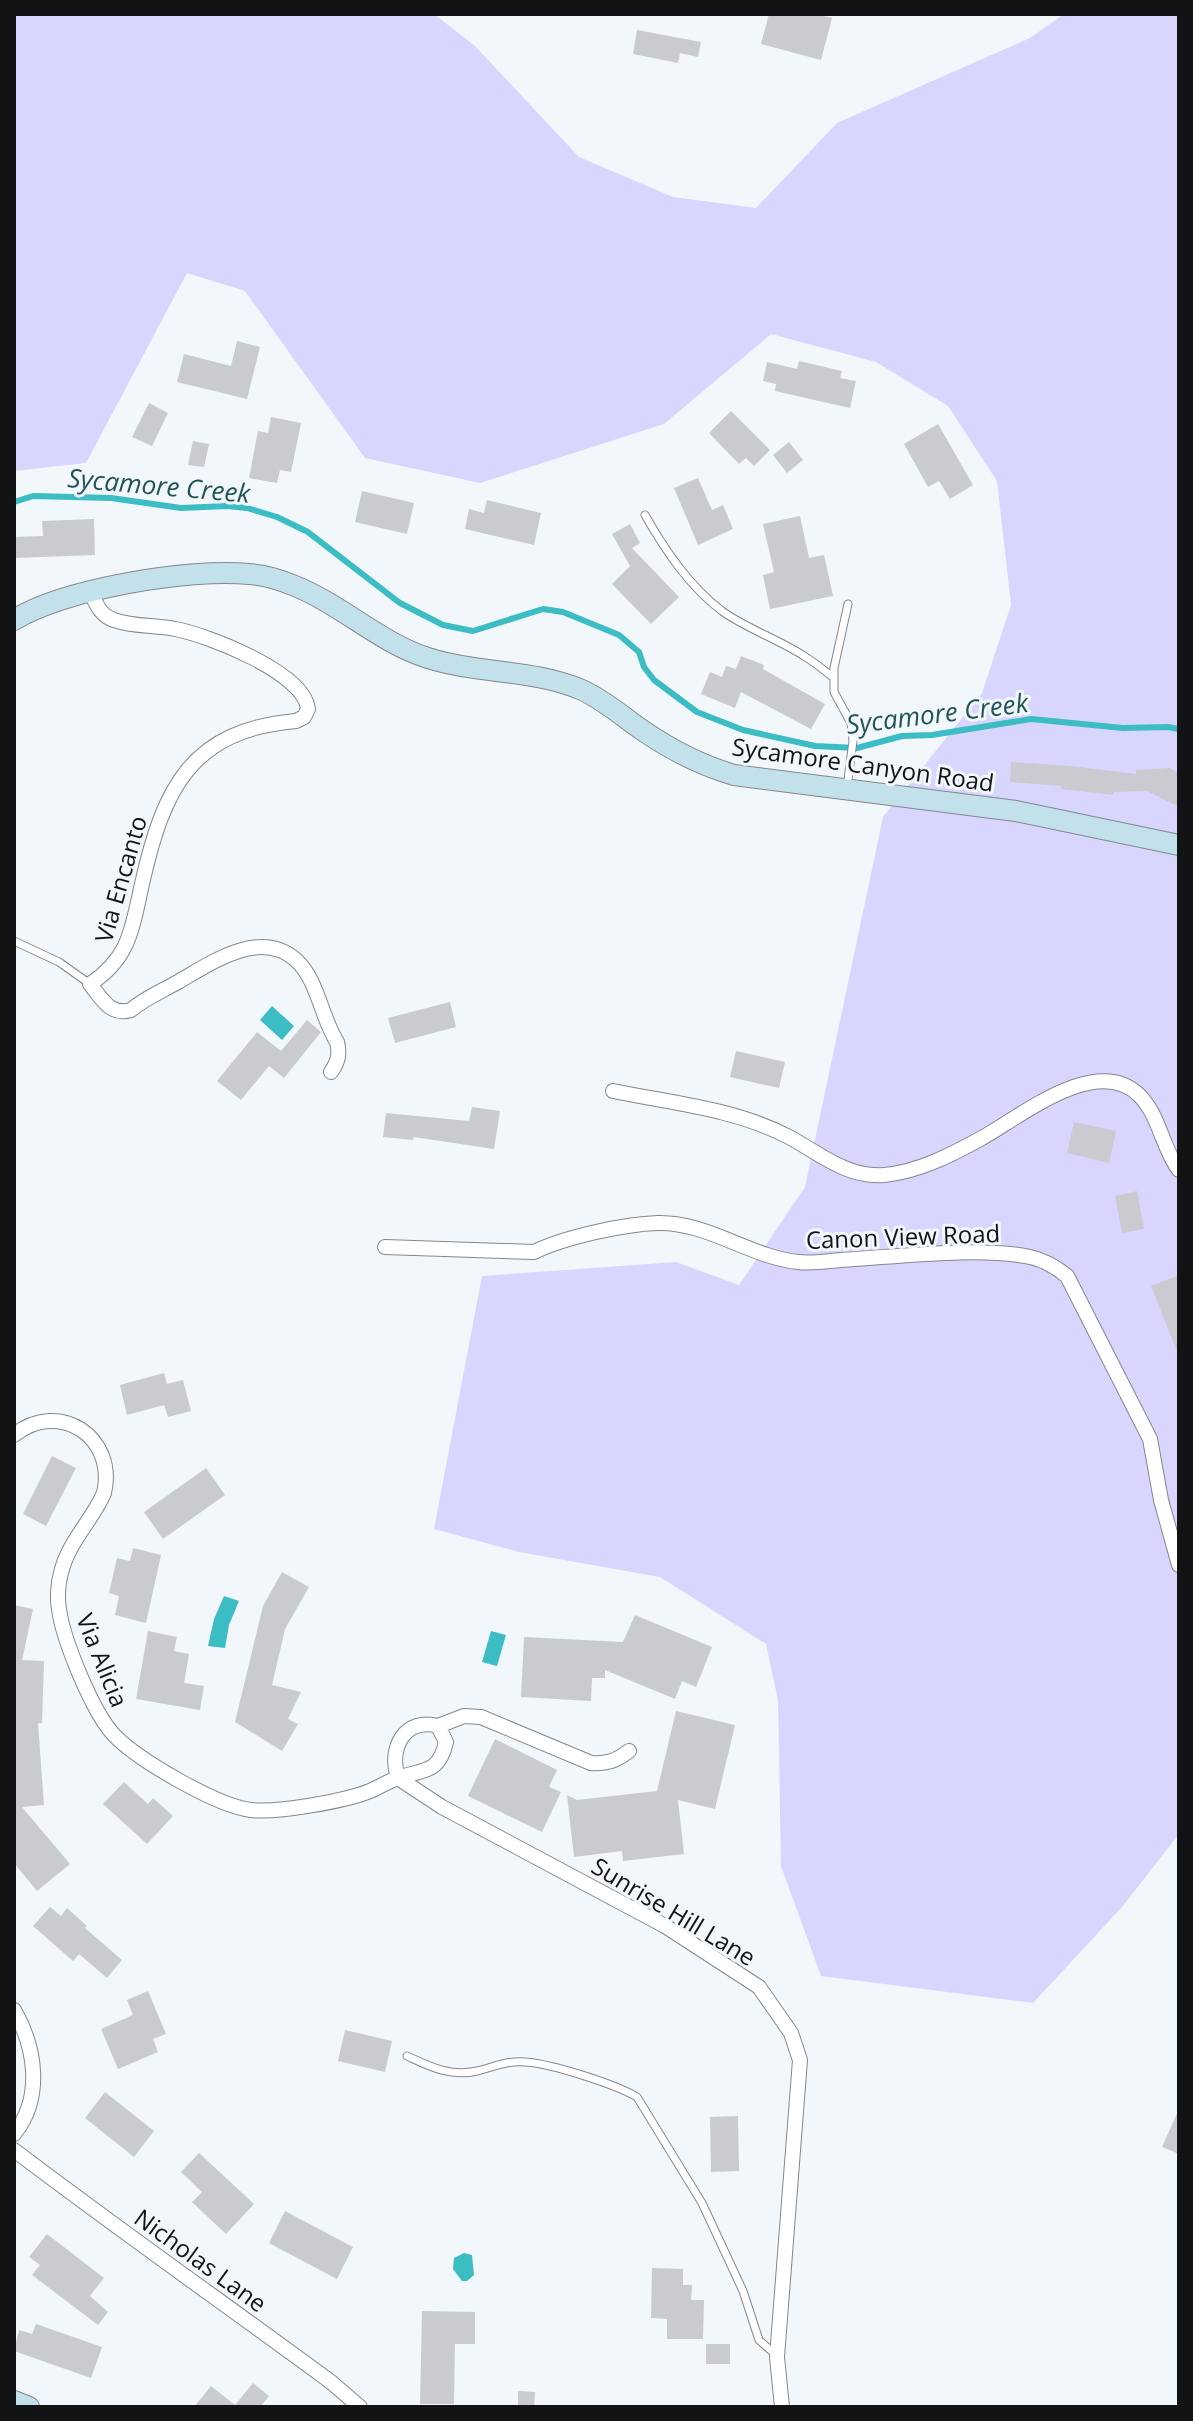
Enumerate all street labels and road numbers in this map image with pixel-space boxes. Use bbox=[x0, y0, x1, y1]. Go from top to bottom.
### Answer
street label: Sycamore Canyon Road bbox=[730, 729, 996, 799]
street label: Via Encanto bbox=[86, 812, 154, 946]
street label: Canon View Road bbox=[805, 1216, 1001, 1256]
street label: Via Alicia bbox=[69, 1608, 137, 1712]
street label: Sunrise Hill Lane bbox=[586, 1849, 762, 1973]
street label: Nicholas Lane bbox=[128, 2201, 274, 2319]

